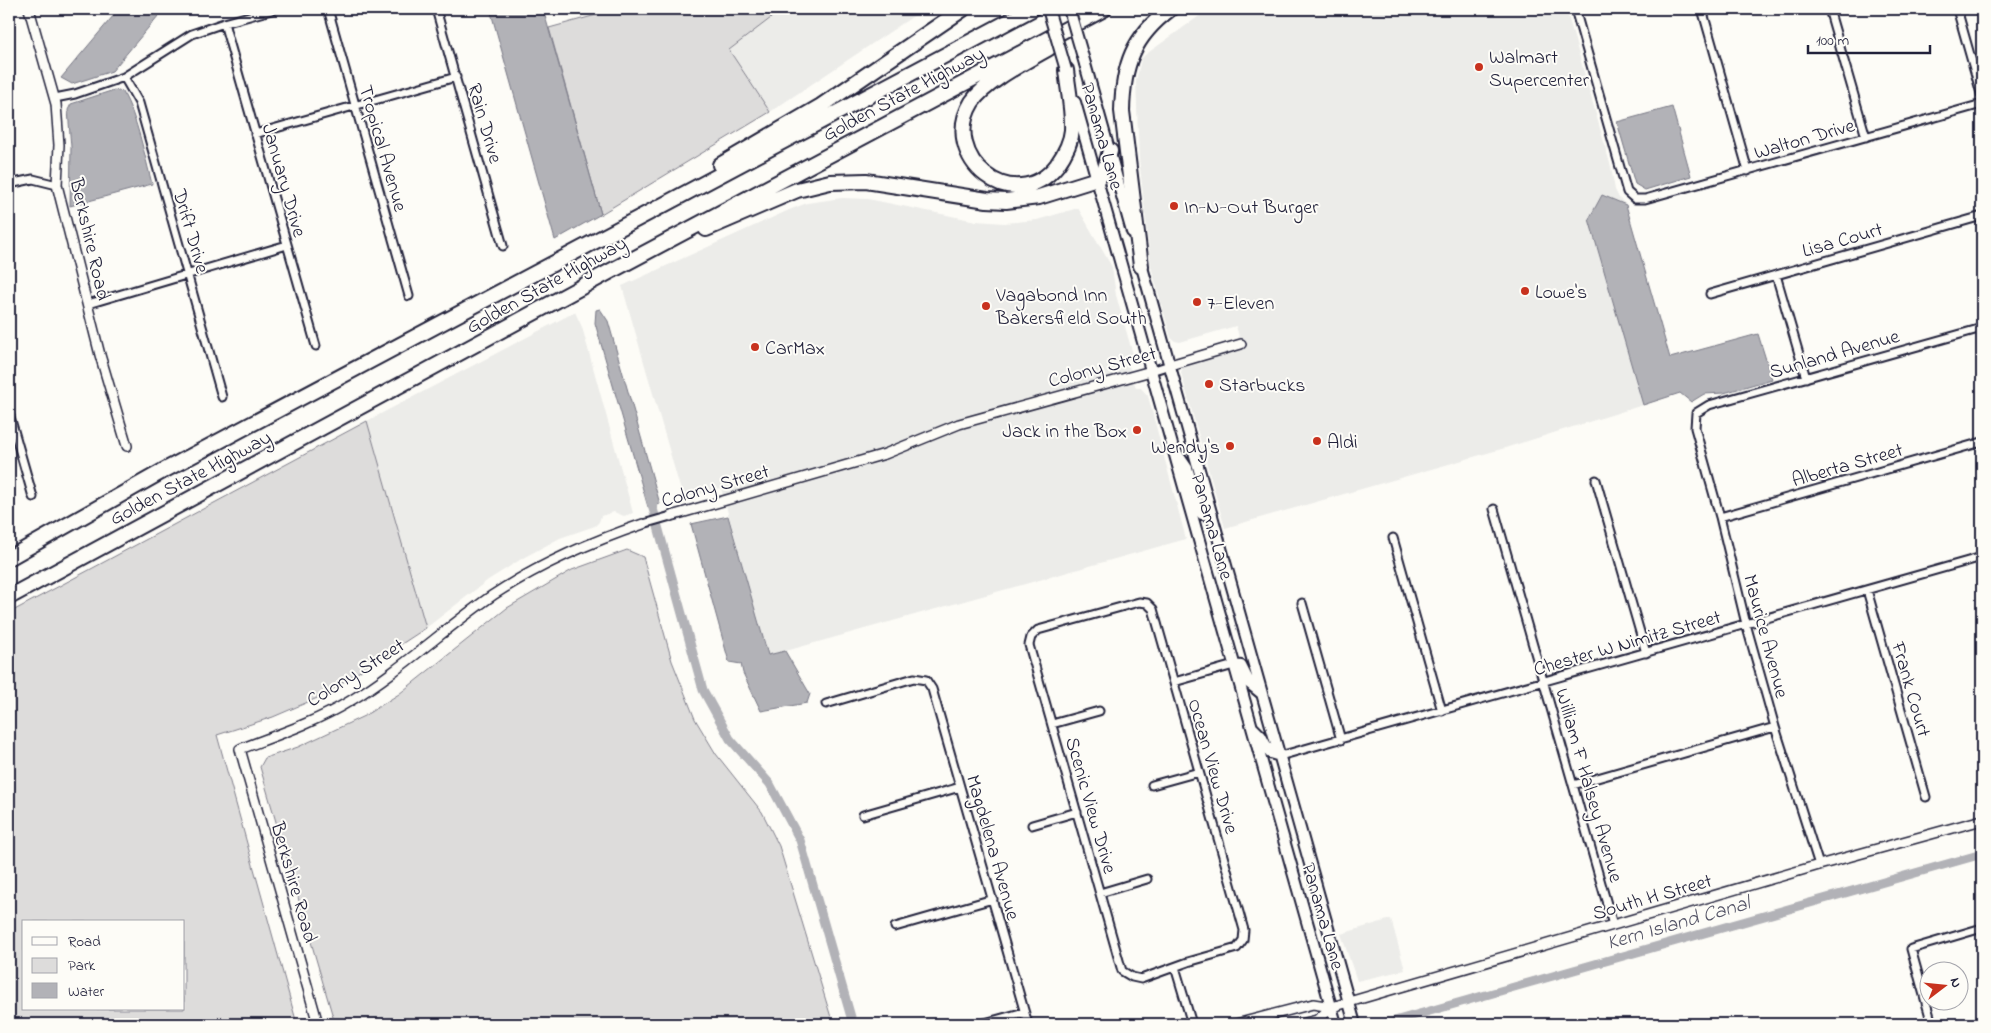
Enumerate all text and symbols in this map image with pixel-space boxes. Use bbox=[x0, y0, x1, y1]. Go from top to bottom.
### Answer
scale bar bbox=[1808, 22, 1931, 54]
text: 100 m bbox=[1816, 30, 1849, 52]
street label: Golden State Highway bbox=[818, 40, 991, 151]
place label: Walmart Supercenter bbox=[1489, 44, 1590, 96]
marker: Walmart Supercenter bbox=[1473, 61, 1485, 73]
street label: Rain Drive bbox=[458, 80, 509, 167]
street label: Panama Lane bbox=[1071, 80, 1130, 194]
street label: Tropical Avenue bbox=[350, 82, 414, 215]
street label: Walton Drive bbox=[1751, 112, 1858, 169]
street label: January Drive bbox=[253, 121, 313, 241]
street label: Berkshire Road bbox=[60, 175, 117, 303]
street label: Drift Drive bbox=[163, 185, 215, 277]
place label: In-N-Out Burger bbox=[1184, 194, 1319, 224]
marker: In-N-Out Burger bbox=[1168, 200, 1180, 212]
street label: Lisa Court bbox=[1799, 216, 1887, 267]
street label: Golden State Highway bbox=[462, 230, 633, 343]
place label: Lowe's bbox=[1535, 279, 1587, 308]
place label: Vagabond Inn Bakersfield South bbox=[995, 282, 1147, 334]
marker: Lowe's bbox=[1519, 285, 1531, 297]
place label: 7-Eleven bbox=[1207, 290, 1274, 319]
marker: 7-Eleven bbox=[1191, 296, 1203, 308]
marker: Vagabond Inn Bakersfield South bbox=[980, 300, 992, 312]
street label: Sunland Avenue bbox=[1766, 323, 1903, 388]
place label: CarMax bbox=[765, 335, 825, 364]
street label: Colony Street bbox=[1045, 340, 1160, 397]
marker: CarMax bbox=[749, 341, 761, 353]
place label: Starbucks bbox=[1219, 372, 1305, 401]
marker: Starbucks bbox=[1203, 378, 1215, 390]
place label: Jack in the Box bbox=[1002, 418, 1127, 447]
street label: Golden State Highway bbox=[105, 424, 278, 535]
marker: Jack in the Box bbox=[1131, 424, 1143, 436]
place label: Aldi bbox=[1327, 429, 1358, 458]
place label: Wendy's bbox=[1151, 434, 1220, 463]
marker: Aldi bbox=[1311, 435, 1323, 447]
street label: Alberta Street bbox=[1789, 437, 1907, 496]
marker: Wendy's bbox=[1224, 440, 1236, 452]
street label: Colony Street bbox=[658, 458, 773, 517]
street label: Panama Lane bbox=[1181, 470, 1240, 584]
street label: Maurice Avenue bbox=[1734, 572, 1795, 702]
street label: Chester W Nimitz Street bbox=[1531, 604, 1725, 685]
street label: Colony Street bbox=[302, 632, 411, 716]
street label: Frank Court bbox=[1882, 638, 1937, 741]
street label: William F Halsey Avenue bbox=[1546, 685, 1629, 886]
street label: Ocean View Drive bbox=[1178, 696, 1245, 838]
street label: Scenic View Drive bbox=[1056, 734, 1123, 877]
street label: Magdelena Avenue bbox=[956, 772, 1026, 924]
street label: Berkshire Road bbox=[261, 818, 324, 946]
street label: Panama Lane bbox=[1292, 860, 1351, 974]
street label: South H Street bbox=[1590, 867, 1716, 929]
water label: Kern Island Canal bbox=[1603, 888, 1756, 959]
legend bbox=[22, 920, 185, 1010]
text: Road bbox=[68, 931, 101, 953]
text: Park bbox=[68, 955, 96, 977]
north arrow bbox=[1918, 960, 1968, 1010]
text: N bbox=[1944, 975, 1966, 990]
text: Water bbox=[68, 981, 104, 1003]

